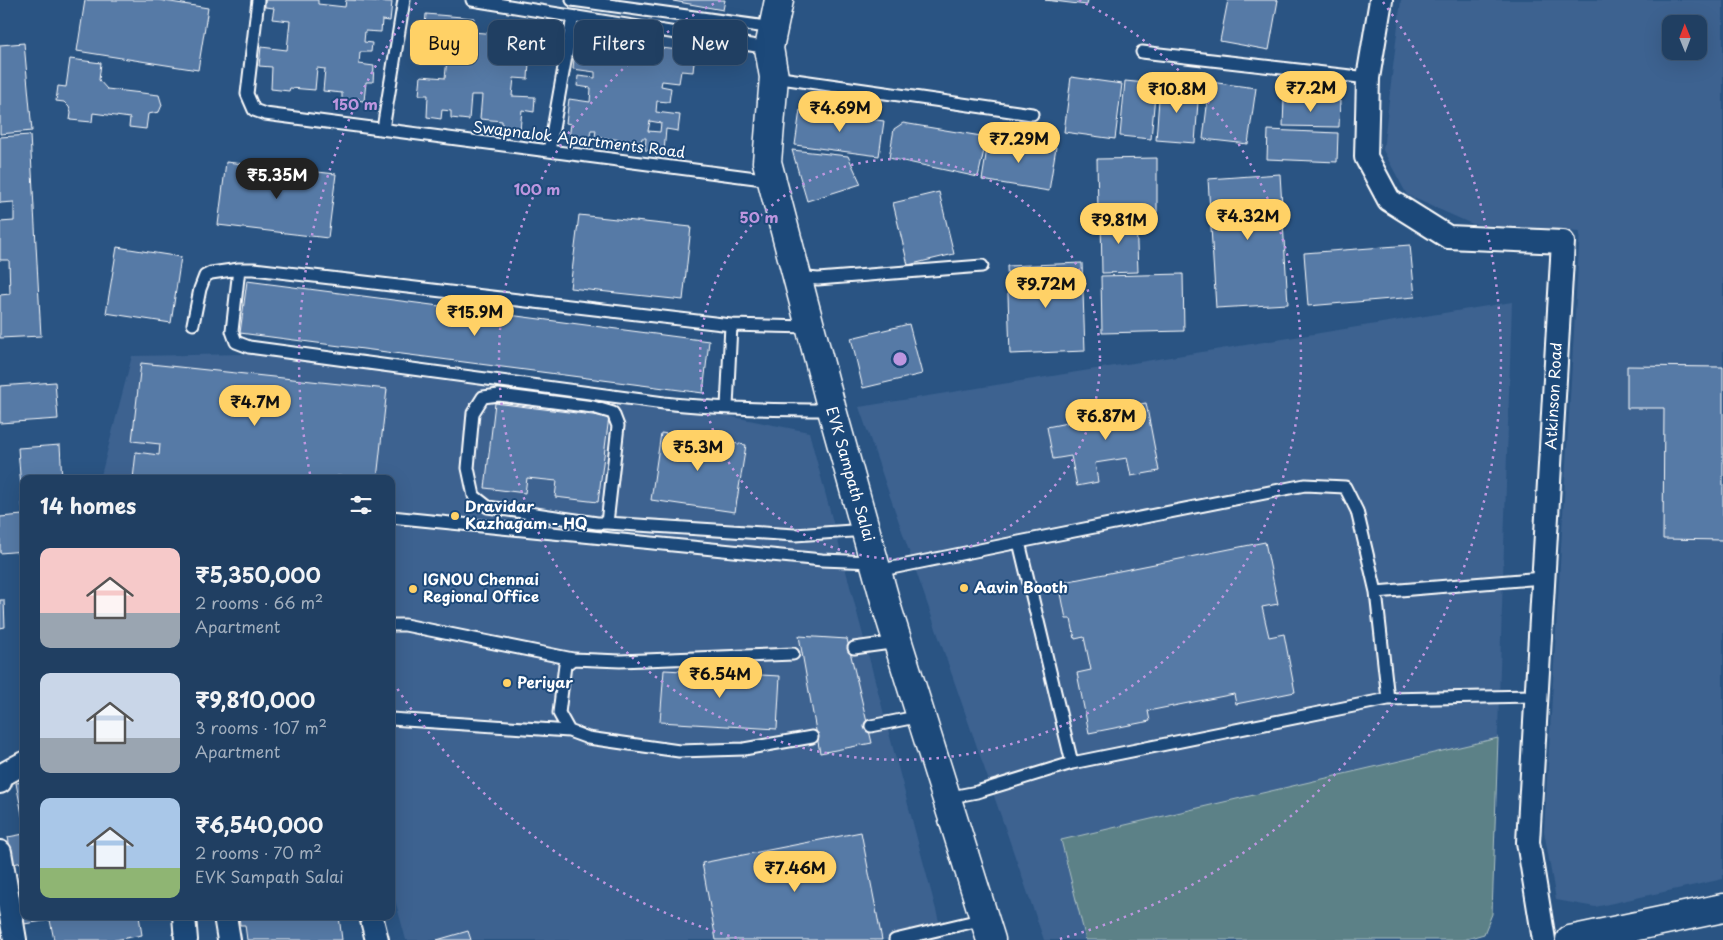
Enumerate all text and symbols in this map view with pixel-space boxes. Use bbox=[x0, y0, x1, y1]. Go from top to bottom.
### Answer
north arrow bbox=[1662, 15, 1708, 60]
map controls bbox=[1662, 15, 1707, 60]
chip: Buy bbox=[410, 20, 478, 65]
chip: Rent bbox=[488, 20, 564, 65]
chip: Filters bbox=[574, 20, 663, 65]
chip: New bbox=[673, 20, 747, 65]
pin: ₹7.2M bbox=[1276, 70, 1346, 113]
pin: ₹10.8M bbox=[1136, 72, 1218, 114]
text: ₹7.2M bbox=[1286, 75, 1336, 99]
text: ₹10.8M bbox=[1148, 76, 1206, 100]
pin: ₹4.69M bbox=[799, 90, 881, 133]
text: 150 m bbox=[332, 92, 378, 115]
text: ₹4.69M bbox=[809, 95, 871, 119]
street label: Swapnalok Apartments Road bbox=[472, 114, 687, 163]
pin: ₹7.29M bbox=[978, 121, 1060, 164]
text: ₹7.29M bbox=[989, 126, 1049, 150]
pin: ₹5.35M bbox=[236, 158, 318, 200]
text: ₹5.35M bbox=[247, 162, 307, 186]
text: 100 m bbox=[514, 177, 560, 200]
pin: ₹4.32M bbox=[1207, 198, 1289, 241]
pin: ₹9.81M bbox=[1078, 202, 1160, 245]
text: ₹4.32M bbox=[1217, 203, 1279, 227]
text: 50 m bbox=[740, 205, 778, 228]
text: ₹9.81M bbox=[1091, 207, 1147, 231]
pin: ₹9.72M bbox=[1005, 266, 1087, 309]
text: ₹9.72M bbox=[1016, 271, 1076, 295]
pin: ₹15.9M bbox=[434, 294, 516, 337]
text: ₹15.9M bbox=[447, 299, 503, 323]
street label: Atkinson Road bbox=[1538, 342, 1567, 450]
centre of rings bbox=[891, 350, 909, 368]
pin: ₹4.7M bbox=[220, 384, 290, 427]
text: ₹4.7M bbox=[230, 389, 280, 413]
pin: ₹6.87M bbox=[1065, 398, 1147, 441]
street label: EVK Sampath Salai bbox=[821, 403, 882, 544]
text: ₹6.87M bbox=[1076, 403, 1136, 427]
pin: ₹5.3M bbox=[663, 430, 733, 472]
text: ₹5.3M bbox=[673, 434, 723, 458]
text: 14 homes bbox=[40, 489, 136, 521]
icon: filters bbox=[347, 491, 375, 519]
place label: Dravidar Kazhagam - HQ bbox=[465, 494, 587, 534]
marker: Dravidar Kazhagam - HQ bbox=[449, 510, 461, 522]
text: ₹5,350,000 bbox=[195, 558, 321, 590]
place label: IGNOU Chennai Regional Office bbox=[423, 567, 539, 607]
icon: home bbox=[80, 568, 140, 628]
place label: Aavin Booth bbox=[974, 575, 1068, 598]
marker: Aavin Booth bbox=[958, 582, 970, 594]
marker: IGNOU Chennai Regional Office bbox=[407, 583, 419, 595]
text: 2 rooms · 66 m² bbox=[195, 590, 323, 614]
text: Apartment bbox=[195, 614, 280, 638]
pin: ₹6.54M bbox=[679, 656, 761, 699]
text: ₹6.54M bbox=[689, 661, 751, 685]
place label: Periyar bbox=[517, 670, 573, 693]
marker: Periyar bbox=[501, 677, 513, 689]
text: ₹9,810,000 bbox=[195, 683, 315, 715]
icon: home bbox=[80, 693, 140, 753]
text: 3 rooms · 107 m² bbox=[195, 715, 327, 739]
text: Apartment bbox=[195, 739, 280, 763]
text: ₹6,540,000 bbox=[195, 808, 323, 840]
icon: home bbox=[80, 818, 140, 878]
text: 2 rooms · 70 m² bbox=[195, 840, 322, 864]
pin: ₹7.46M bbox=[754, 850, 836, 893]
text: ₹7.46M bbox=[764, 855, 826, 879]
text: EVK Sampath Salai bbox=[195, 864, 344, 888]

